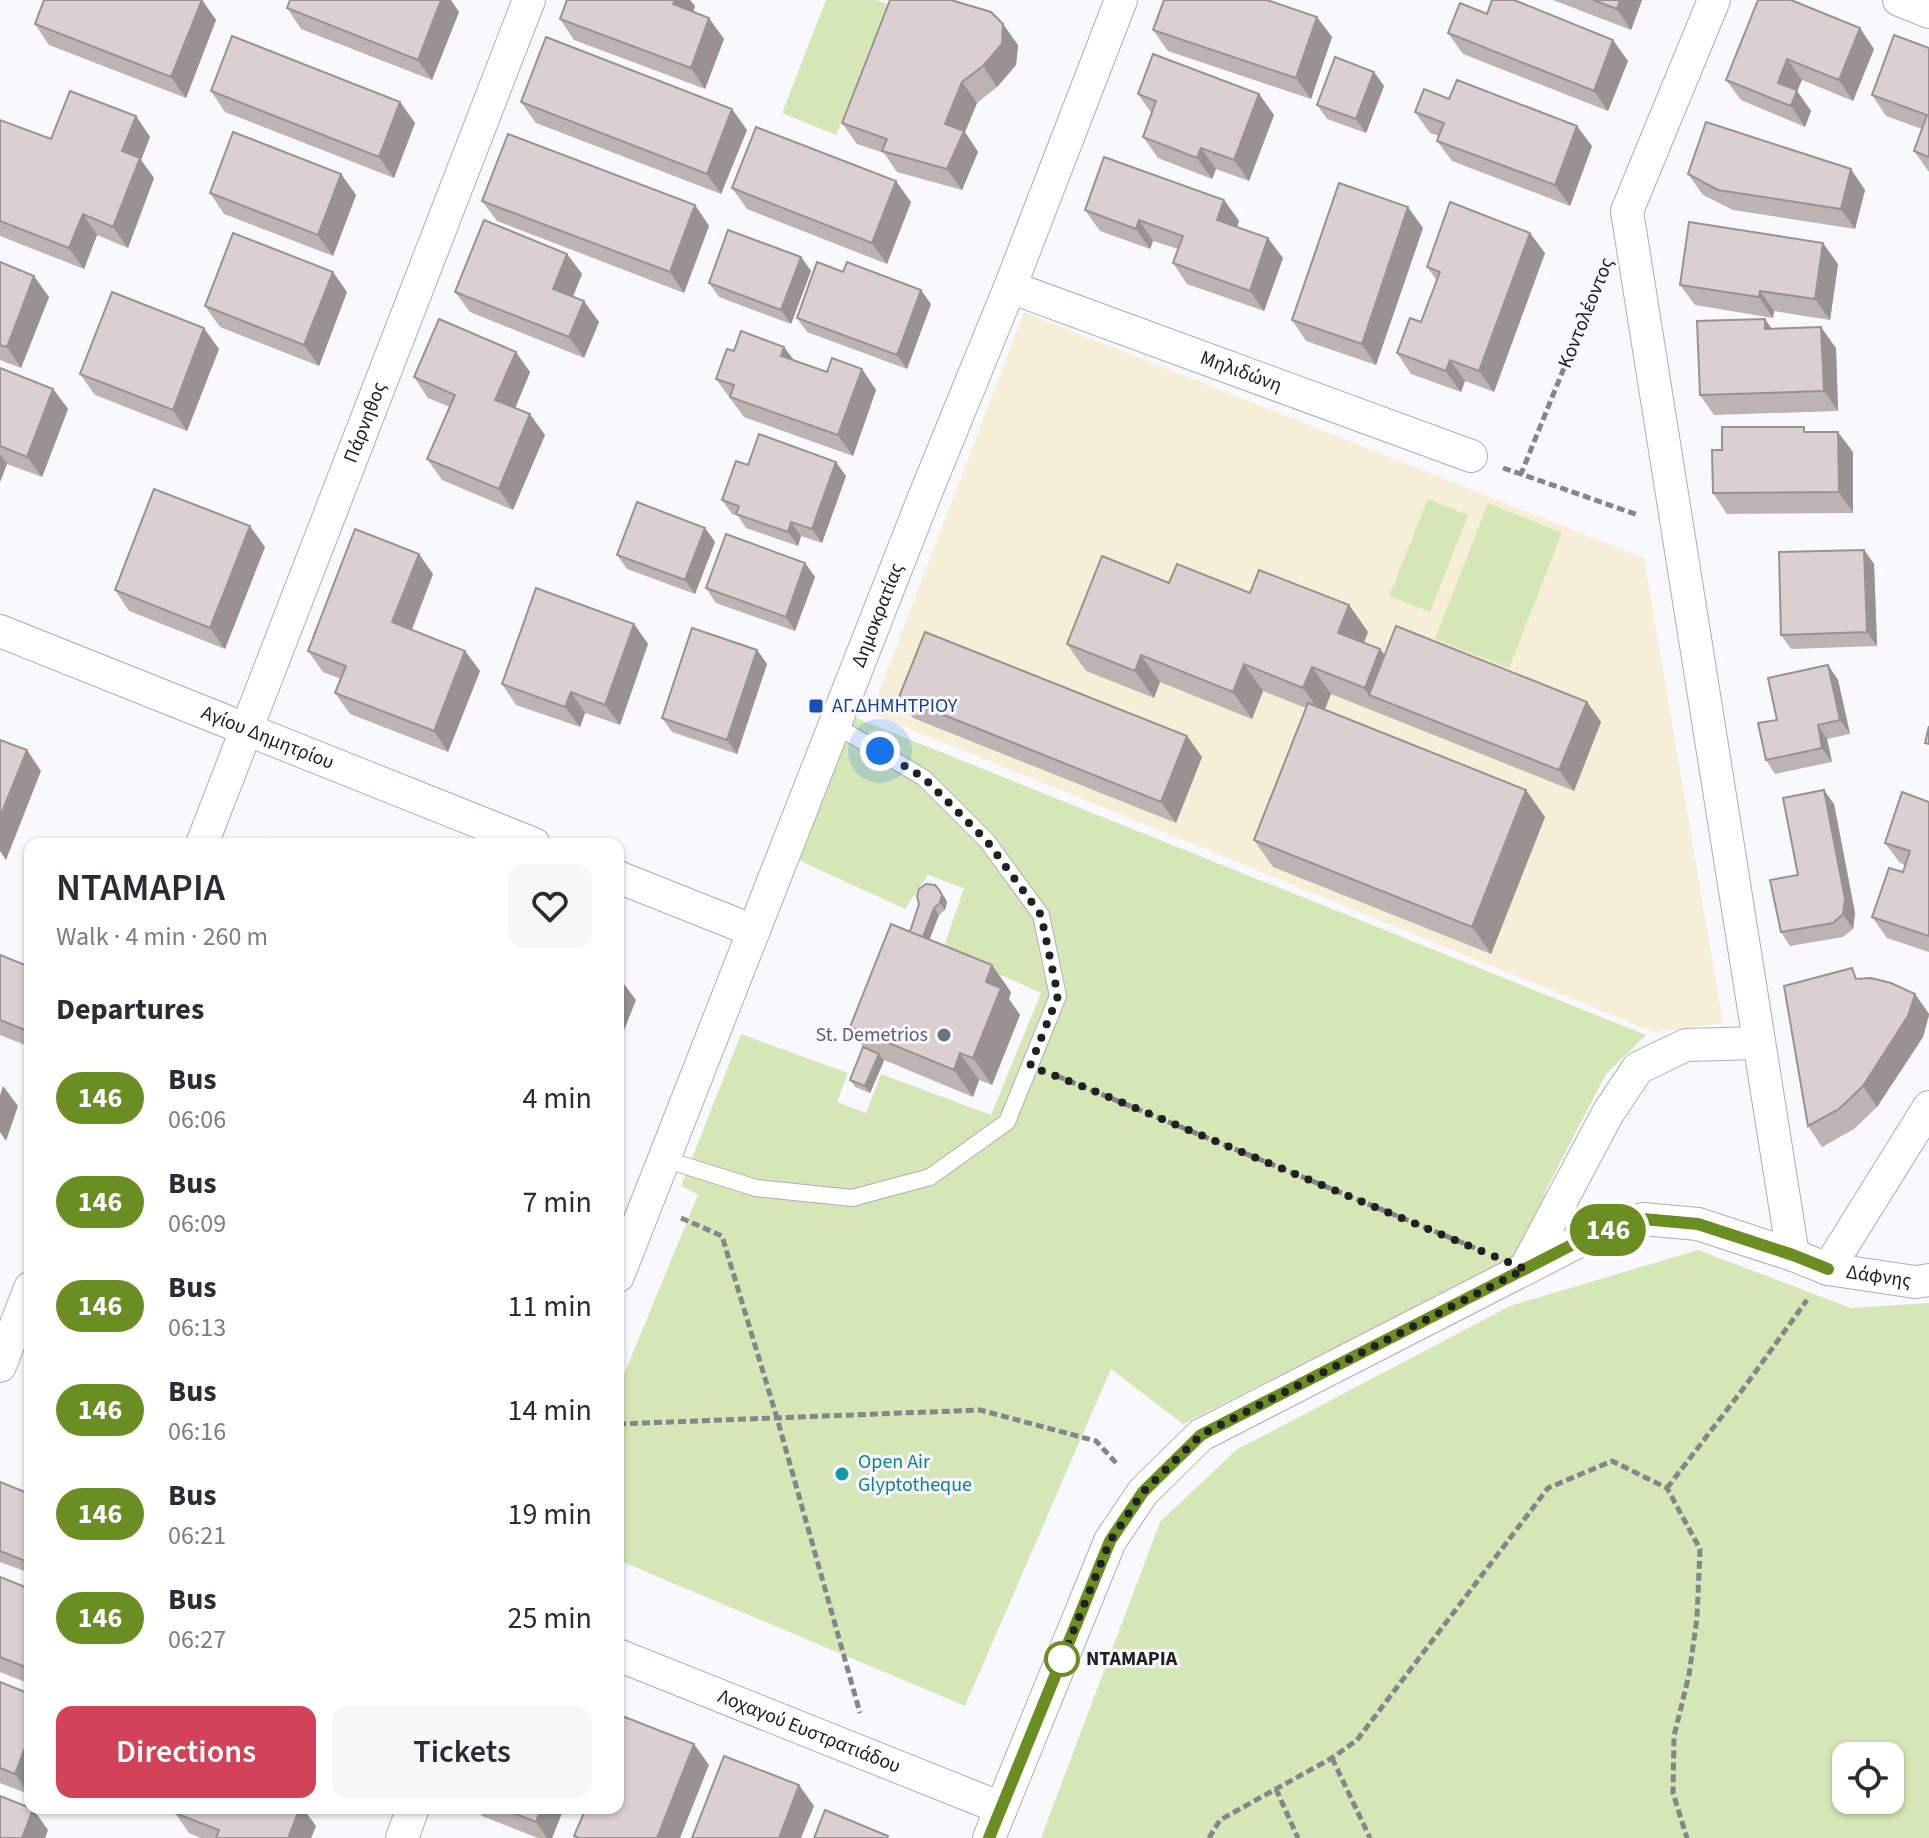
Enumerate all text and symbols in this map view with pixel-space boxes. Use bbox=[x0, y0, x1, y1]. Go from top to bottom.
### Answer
street label: Κοντολέοντος bbox=[1551, 253, 1621, 372]
street label: Μηλιδώνη bbox=[1196, 344, 1286, 399]
street label: Πάρνηθος bbox=[337, 378, 394, 467]
street label: Δημοκρατίας bbox=[845, 559, 911, 672]
place label: ΑΓ.ΔΗΜΗΤΡΙΟΥ bbox=[832, 692, 958, 720]
marker: ΑΓ.ΔΗΜΗΤΡΙΟΥ bbox=[807, 697, 825, 715]
street label: Αγίου Δημητρίου bbox=[197, 699, 338, 777]
your location bbox=[860, 731, 900, 771]
text: ΝΤΑΜΑΡΙΑ bbox=[56, 861, 225, 915]
button: heart bbox=[508, 864, 592, 948]
text: Walk · 4 min · 260 m bbox=[56, 918, 268, 955]
text: Departures bbox=[56, 988, 204, 1031]
place label: St. Demetrios bbox=[816, 1021, 928, 1049]
marker: St. Demetrios bbox=[935, 1026, 953, 1044]
text: Bus bbox=[168, 1058, 216, 1101]
text: 4 min bbox=[522, 1077, 592, 1120]
text: 146 bbox=[78, 1078, 122, 1118]
text: 06:06 bbox=[168, 1101, 226, 1138]
text: Bus bbox=[168, 1162, 216, 1205]
text: 7 min bbox=[522, 1181, 592, 1224]
text: 146 bbox=[78, 1182, 122, 1222]
line badge: 146 bbox=[1562, 1204, 1654, 1256]
text: 06:09 bbox=[168, 1205, 226, 1242]
text: 146 bbox=[1586, 1210, 1630, 1250]
street label: Δάφνης bbox=[1844, 1258, 1913, 1295]
text: Bus bbox=[168, 1266, 216, 1309]
text: 11 min bbox=[508, 1285, 592, 1328]
text: 146 bbox=[78, 1286, 122, 1326]
text: 06:13 bbox=[168, 1309, 226, 1346]
text: Bus bbox=[168, 1370, 216, 1413]
text: 14 min bbox=[508, 1389, 592, 1432]
text: 146 bbox=[78, 1390, 122, 1430]
text: 06:16 bbox=[168, 1413, 226, 1450]
place label: Open Air Glyptotheque bbox=[858, 1448, 972, 1499]
marker: Open Air Glyptotheque bbox=[833, 1465, 851, 1483]
text: Bus bbox=[168, 1474, 216, 1517]
text: 19 min bbox=[508, 1493, 592, 1536]
text: 146 bbox=[78, 1494, 122, 1534]
text: 06:21 bbox=[168, 1517, 226, 1554]
text: Bus bbox=[168, 1578, 216, 1621]
text: 25 min bbox=[508, 1597, 592, 1640]
text: 146 bbox=[78, 1598, 122, 1638]
text: 06:27 bbox=[168, 1621, 226, 1658]
marker: ΝΤΑΜΑΡΙΑ bbox=[1045, 1642, 1079, 1676]
place label: ΝΤΑΜΑΡΙΑ bbox=[1086, 1645, 1178, 1673]
street label: Λοχαγού Ευστρατιάδου bbox=[714, 1682, 905, 1780]
button: Directions bbox=[56, 1706, 316, 1798]
button: Tickets bbox=[332, 1706, 592, 1798]
map controls bbox=[1832, 1742, 1904, 1814]
button: locate bbox=[1832, 1742, 1904, 1814]

